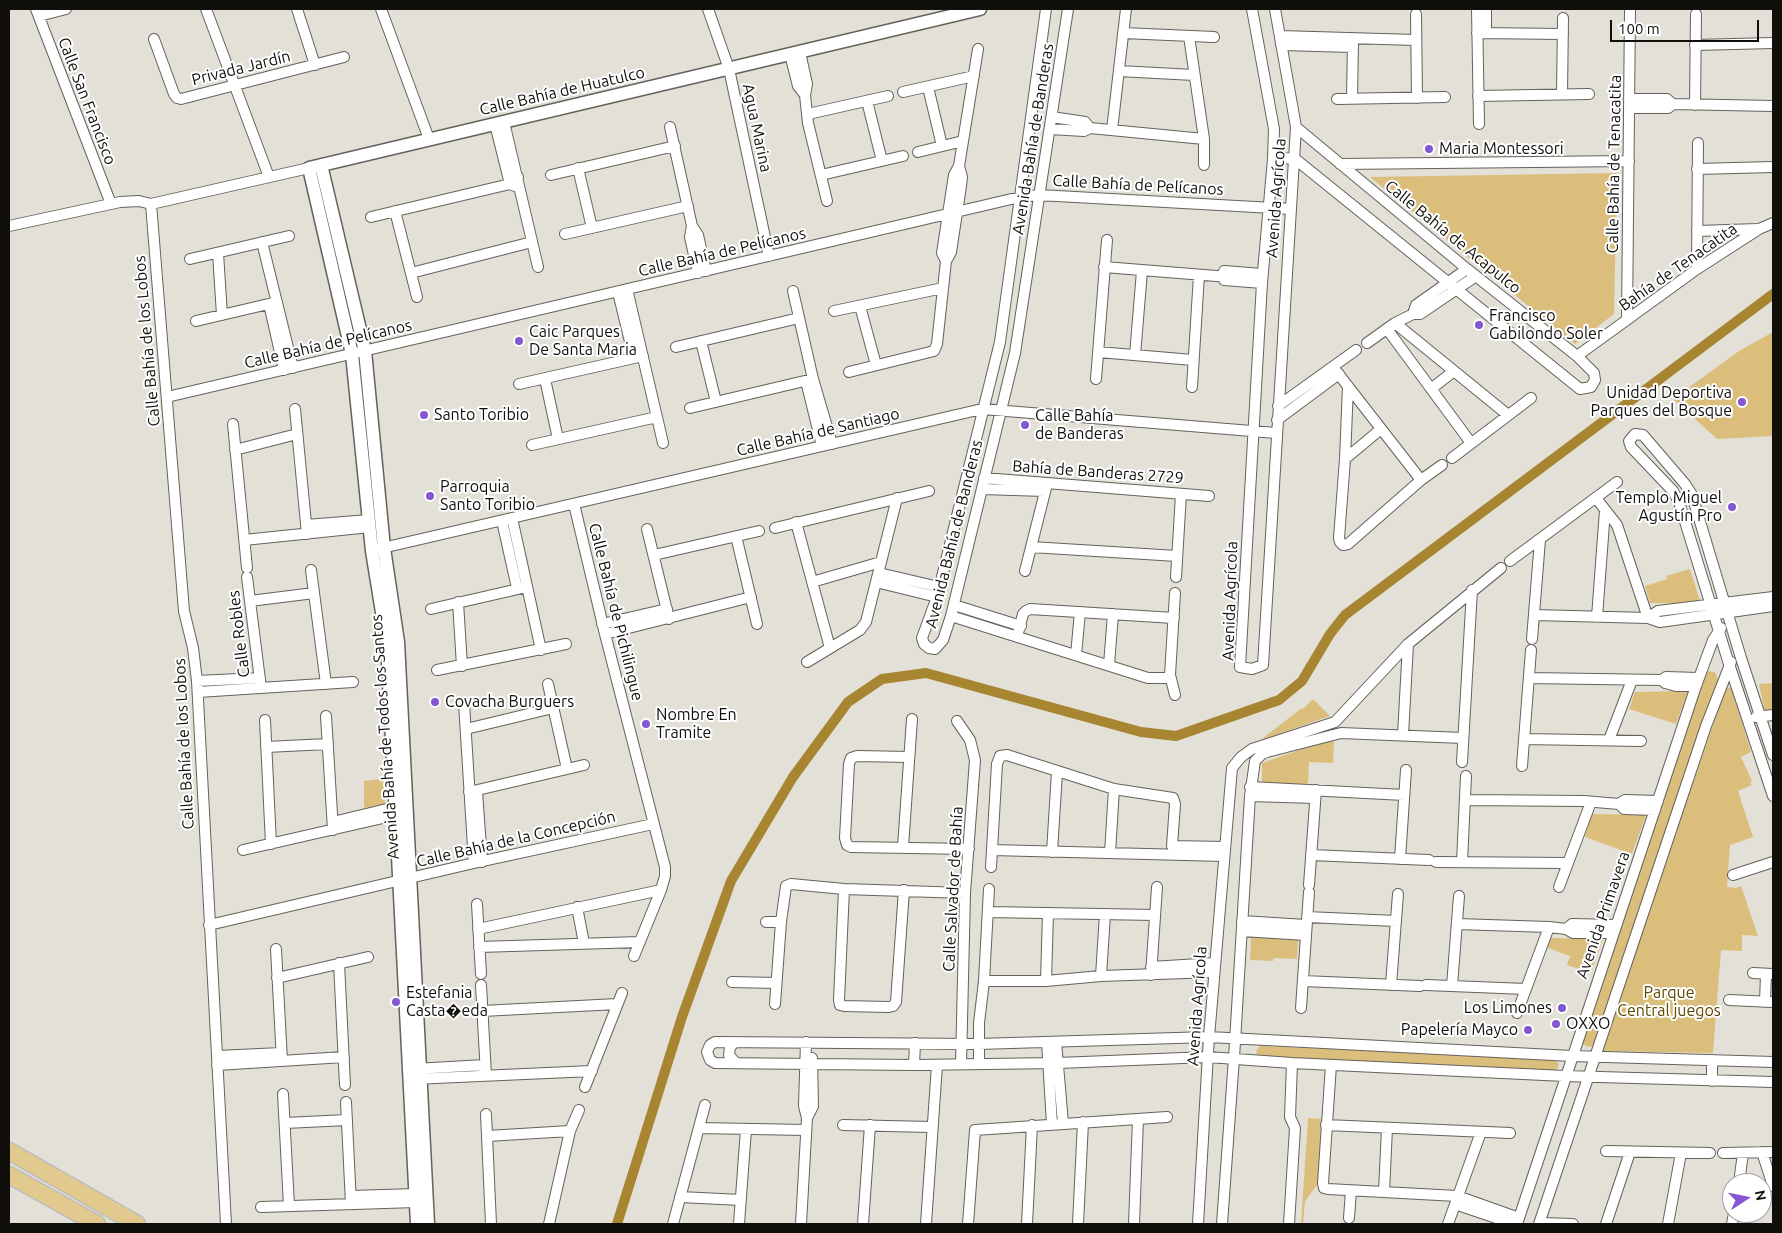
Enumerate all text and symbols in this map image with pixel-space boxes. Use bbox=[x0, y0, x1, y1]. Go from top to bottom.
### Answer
scale bar bbox=[1612, 10, 1761, 42]
text: 100 m bbox=[1618, 20, 1660, 37]
street label: Calle San Francisco bbox=[54, 35, 120, 167]
street label: Avenida Bahía de Banderas bbox=[1008, 42, 1058, 236]
street label: Privada Jardín bbox=[190, 46, 292, 90]
street label: Calle Bahía de Huatulco bbox=[478, 63, 646, 119]
street label: Calle Bahía de Tenacatita bbox=[1603, 75, 1625, 253]
street label: Agua Marina bbox=[738, 82, 776, 174]
street label: Avenida Agrícola bbox=[1262, 138, 1290, 258]
place label: Maria Montessori bbox=[1439, 139, 1564, 159]
marker: Maria Montessori bbox=[1423, 143, 1435, 155]
street label: Calle Bahía de Pelícanos bbox=[1052, 171, 1224, 199]
street label: Calle Bahía de Acapulco bbox=[1381, 176, 1525, 298]
street label: Bahía de Tenacatita bbox=[1615, 219, 1741, 315]
street label: Calle Bahía de Pelícanos bbox=[636, 223, 808, 281]
street label: Calle Bahía de los Lobos bbox=[130, 255, 164, 427]
place label: Francisco Gabilondo Soler bbox=[1489, 306, 1603, 344]
street label: Calle Bahía de Pelícanos bbox=[242, 315, 414, 373]
marker: Francisco Gabilondo Soler bbox=[1473, 319, 1485, 331]
place label: Caic Parques De Santa Maria bbox=[529, 322, 637, 360]
marker: Caic Parques De Santa Maria bbox=[513, 335, 525, 347]
place label: Unidad Deportiva Parques del Bosque bbox=[1591, 383, 1732, 421]
marker: Unidad Deportiva Parques del Bosque bbox=[1736, 396, 1748, 408]
street label: Calle Bahía de Santiago bbox=[735, 404, 901, 460]
place label: Santo Toribio bbox=[434, 405, 529, 425]
place label: Calle Bahía de Banderas bbox=[1035, 406, 1124, 444]
marker: Santo Toribio bbox=[418, 409, 430, 421]
marker: Calle Bahía de Banderas bbox=[1019, 419, 1031, 431]
street label: Avenida Bahía de Banderas bbox=[921, 438, 987, 630]
street label: Bahía de Banderas 2729 bbox=[1012, 456, 1184, 488]
place label: Parroquia Santo Toribio bbox=[440, 477, 535, 515]
place label: Templo Miguel Agustín Pro bbox=[1616, 488, 1722, 526]
marker: Parroquia Santo Toribio bbox=[424, 490, 436, 502]
marker: Templo Miguel Agustín Pro bbox=[1726, 501, 1738, 513]
street label: Calle Bahía de Pichilingue bbox=[585, 521, 647, 703]
street label: Avenida Agrícola bbox=[1218, 541, 1242, 661]
street label: Calle Robles bbox=[224, 589, 254, 679]
street label: Avenida Bahía de Todos los Santos bbox=[367, 614, 403, 860]
street label: Calle Bahía de los Lobos bbox=[170, 658, 198, 830]
place label: Covacha Burguers bbox=[445, 692, 574, 712]
marker: Covacha Burguers bbox=[429, 696, 441, 708]
place label: Nombre En Tramite bbox=[656, 705, 737, 743]
marker: Nombre En Tramite bbox=[640, 718, 652, 730]
street label: Calle Salvador de Bahía bbox=[939, 806, 967, 972]
street label: Calle Bahía de la Concepción bbox=[415, 807, 617, 871]
street label: Avenida Primavera bbox=[1572, 849, 1634, 981]
street label: Avenida Agrícola bbox=[1183, 946, 1211, 1066]
place label: Estefania Casta�eda bbox=[406, 983, 488, 1021]
park label: Parque Central juegos bbox=[1617, 983, 1721, 1021]
marker: Estefania Casta�eda bbox=[390, 996, 402, 1008]
place label: Los Limones bbox=[1464, 998, 1552, 1018]
marker: Los Limones bbox=[1556, 1002, 1568, 1014]
place label: OXXO bbox=[1566, 1014, 1610, 1034]
marker: OXXO bbox=[1550, 1018, 1562, 1030]
place label: Papelería Mayco bbox=[1401, 1020, 1518, 1040]
marker: Papelería Mayco bbox=[1522, 1024, 1534, 1036]
north arrow bbox=[1722, 1173, 1772, 1223]
text: N bbox=[1752, 1189, 1770, 1202]

